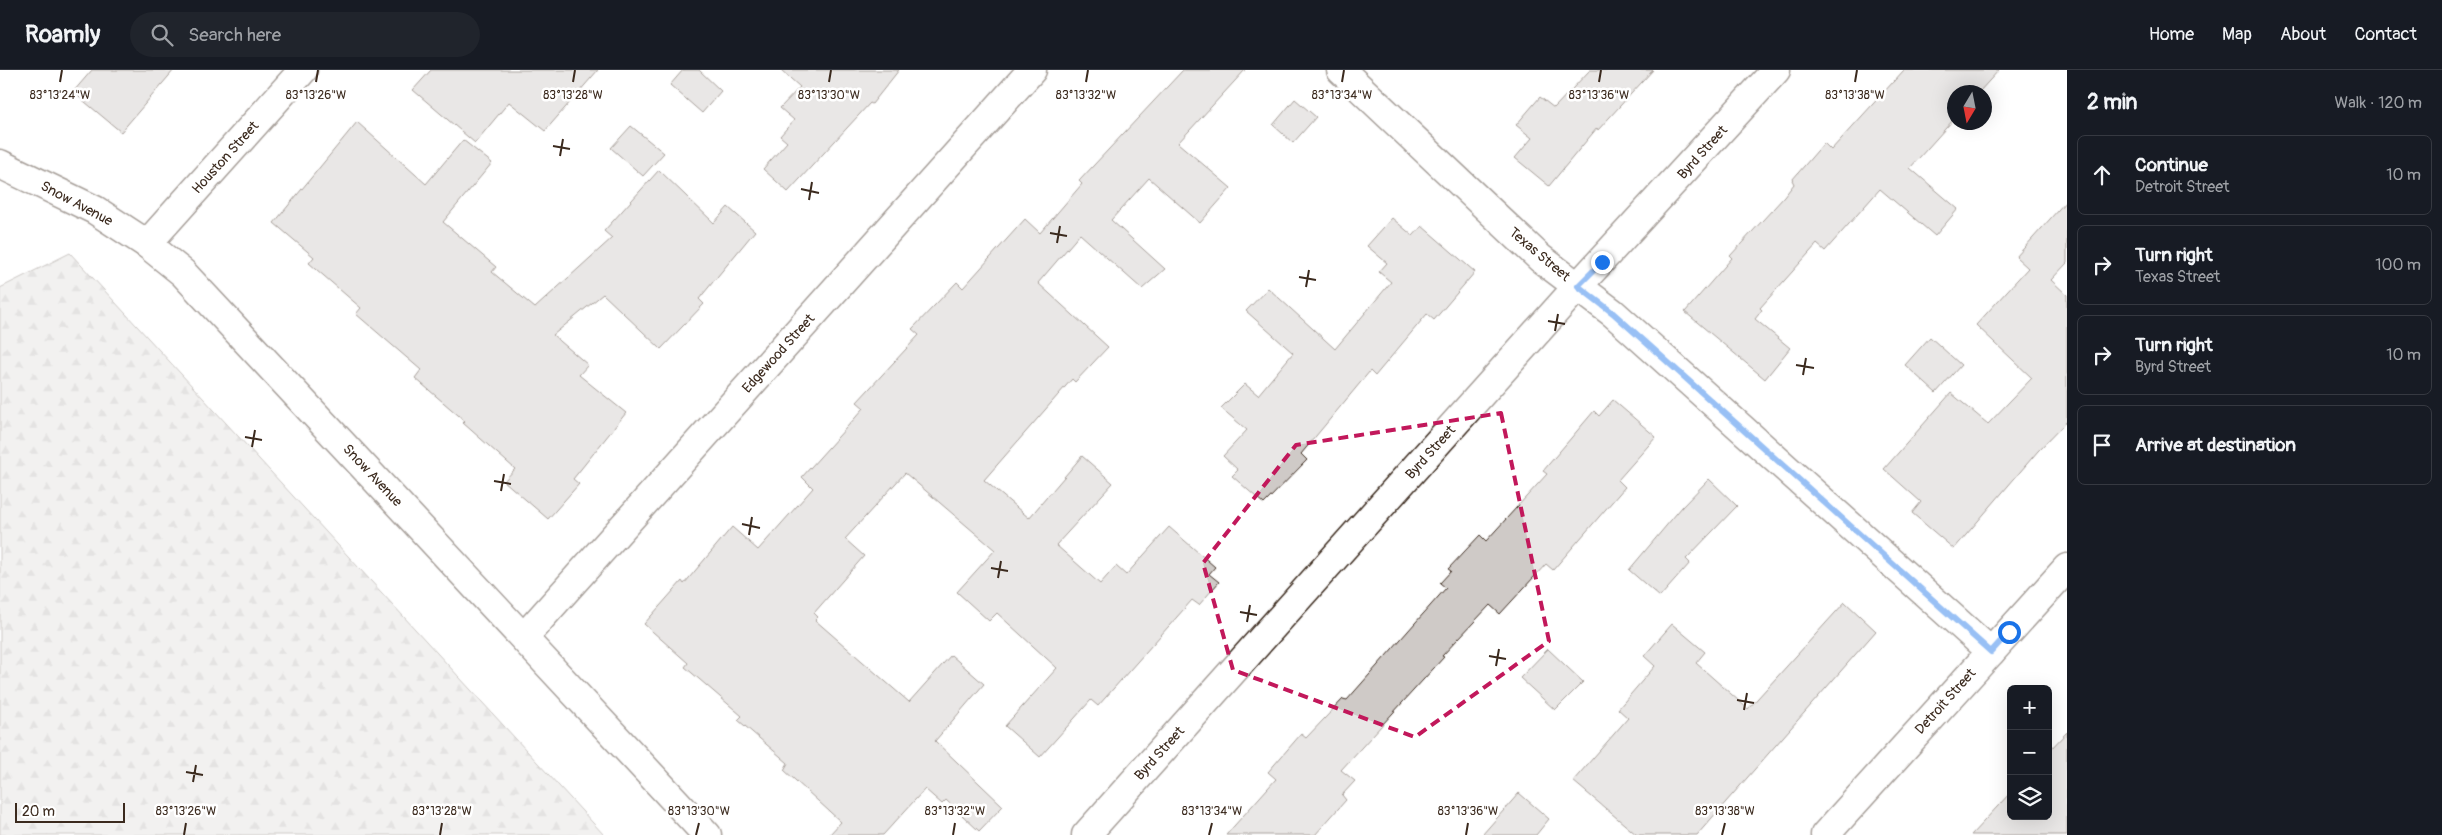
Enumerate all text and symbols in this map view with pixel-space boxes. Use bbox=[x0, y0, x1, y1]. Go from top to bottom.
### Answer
search box bbox=[130, 12, 480, 57]
text: Roamly bbox=[25, 20, 100, 49]
icon: search bbox=[148, 21, 176, 49]
text: Search here bbox=[188, 23, 281, 47]
text: Home bbox=[2149, 23, 2194, 46]
text: Map bbox=[2222, 23, 2252, 46]
text: About bbox=[2280, 23, 2326, 46]
text: Contact bbox=[2354, 23, 2417, 46]
north arrow bbox=[1947, 85, 1992, 130]
text: 83°13'24"W bbox=[30, 88, 90, 103]
text: 83°13'26"W bbox=[286, 88, 346, 103]
text: 83°13'28"W bbox=[543, 88, 603, 103]
text: 83°13'30"W bbox=[798, 88, 860, 103]
text: 83°13'32"W bbox=[1056, 88, 1116, 103]
text: 83°13'34"W bbox=[1312, 88, 1372, 103]
text: 83°13'36"W bbox=[1569, 88, 1629, 103]
text: 83°13'38"W bbox=[1825, 88, 1885, 103]
text: 2 min bbox=[2087, 89, 2137, 116]
text: Walk · 120 m bbox=[2334, 93, 2422, 113]
street label: Houston Street bbox=[188, 117, 263, 197]
street label: Byrd Street bbox=[1674, 122, 1731, 183]
text: Continue bbox=[2135, 153, 2208, 177]
icon: ahead bbox=[2088, 161, 2116, 189]
text: 10 m bbox=[2386, 165, 2421, 185]
street label: Snow Avenue bbox=[38, 177, 116, 230]
text: Detroit Street bbox=[2135, 177, 2230, 197]
street label: Texas Street bbox=[1506, 224, 1574, 285]
text: Turn right bbox=[2135, 243, 2213, 267]
route end bbox=[1591, 251, 1614, 274]
icon: right bbox=[2088, 251, 2116, 279]
text: 100 m bbox=[2375, 255, 2421, 275]
text: Texas Street bbox=[2135, 267, 2220, 287]
street label: Edgewood Street bbox=[738, 310, 818, 396]
text: Turn right bbox=[2135, 333, 2213, 357]
icon: right bbox=[2088, 341, 2116, 369]
text: 10 m bbox=[2386, 345, 2421, 365]
text: Byrd Street bbox=[2135, 357, 2211, 377]
street label: Byrd Street bbox=[1402, 422, 1459, 483]
icon: arrive bbox=[2088, 431, 2116, 459]
text: Arrive at destination bbox=[2135, 433, 2296, 457]
street label: Snow Avenue bbox=[339, 441, 406, 510]
route start bbox=[1998, 621, 2021, 644]
street label: Detroit Street bbox=[1911, 665, 1980, 738]
map controls bbox=[2007, 685, 2052, 820]
button: + bbox=[2007, 685, 2052, 730]
street label: Byrd Street bbox=[1131, 723, 1188, 784]
button: − bbox=[2007, 730, 2052, 775]
button: layers bbox=[2007, 775, 2052, 820]
scale bar bbox=[15, 800, 125, 823]
text: 20 m bbox=[22, 803, 55, 820]
text: 83°13'26"W bbox=[156, 804, 216, 819]
text: 83°13'28"W bbox=[412, 804, 472, 819]
text: 83°13'30"W bbox=[668, 804, 730, 819]
text: 83°13'32"W bbox=[925, 804, 985, 819]
text: 83°13'34"W bbox=[1182, 804, 1242, 819]
text: 83°13'36"W bbox=[1438, 804, 1498, 819]
text: 83°13'38"W bbox=[1695, 804, 1755, 819]

